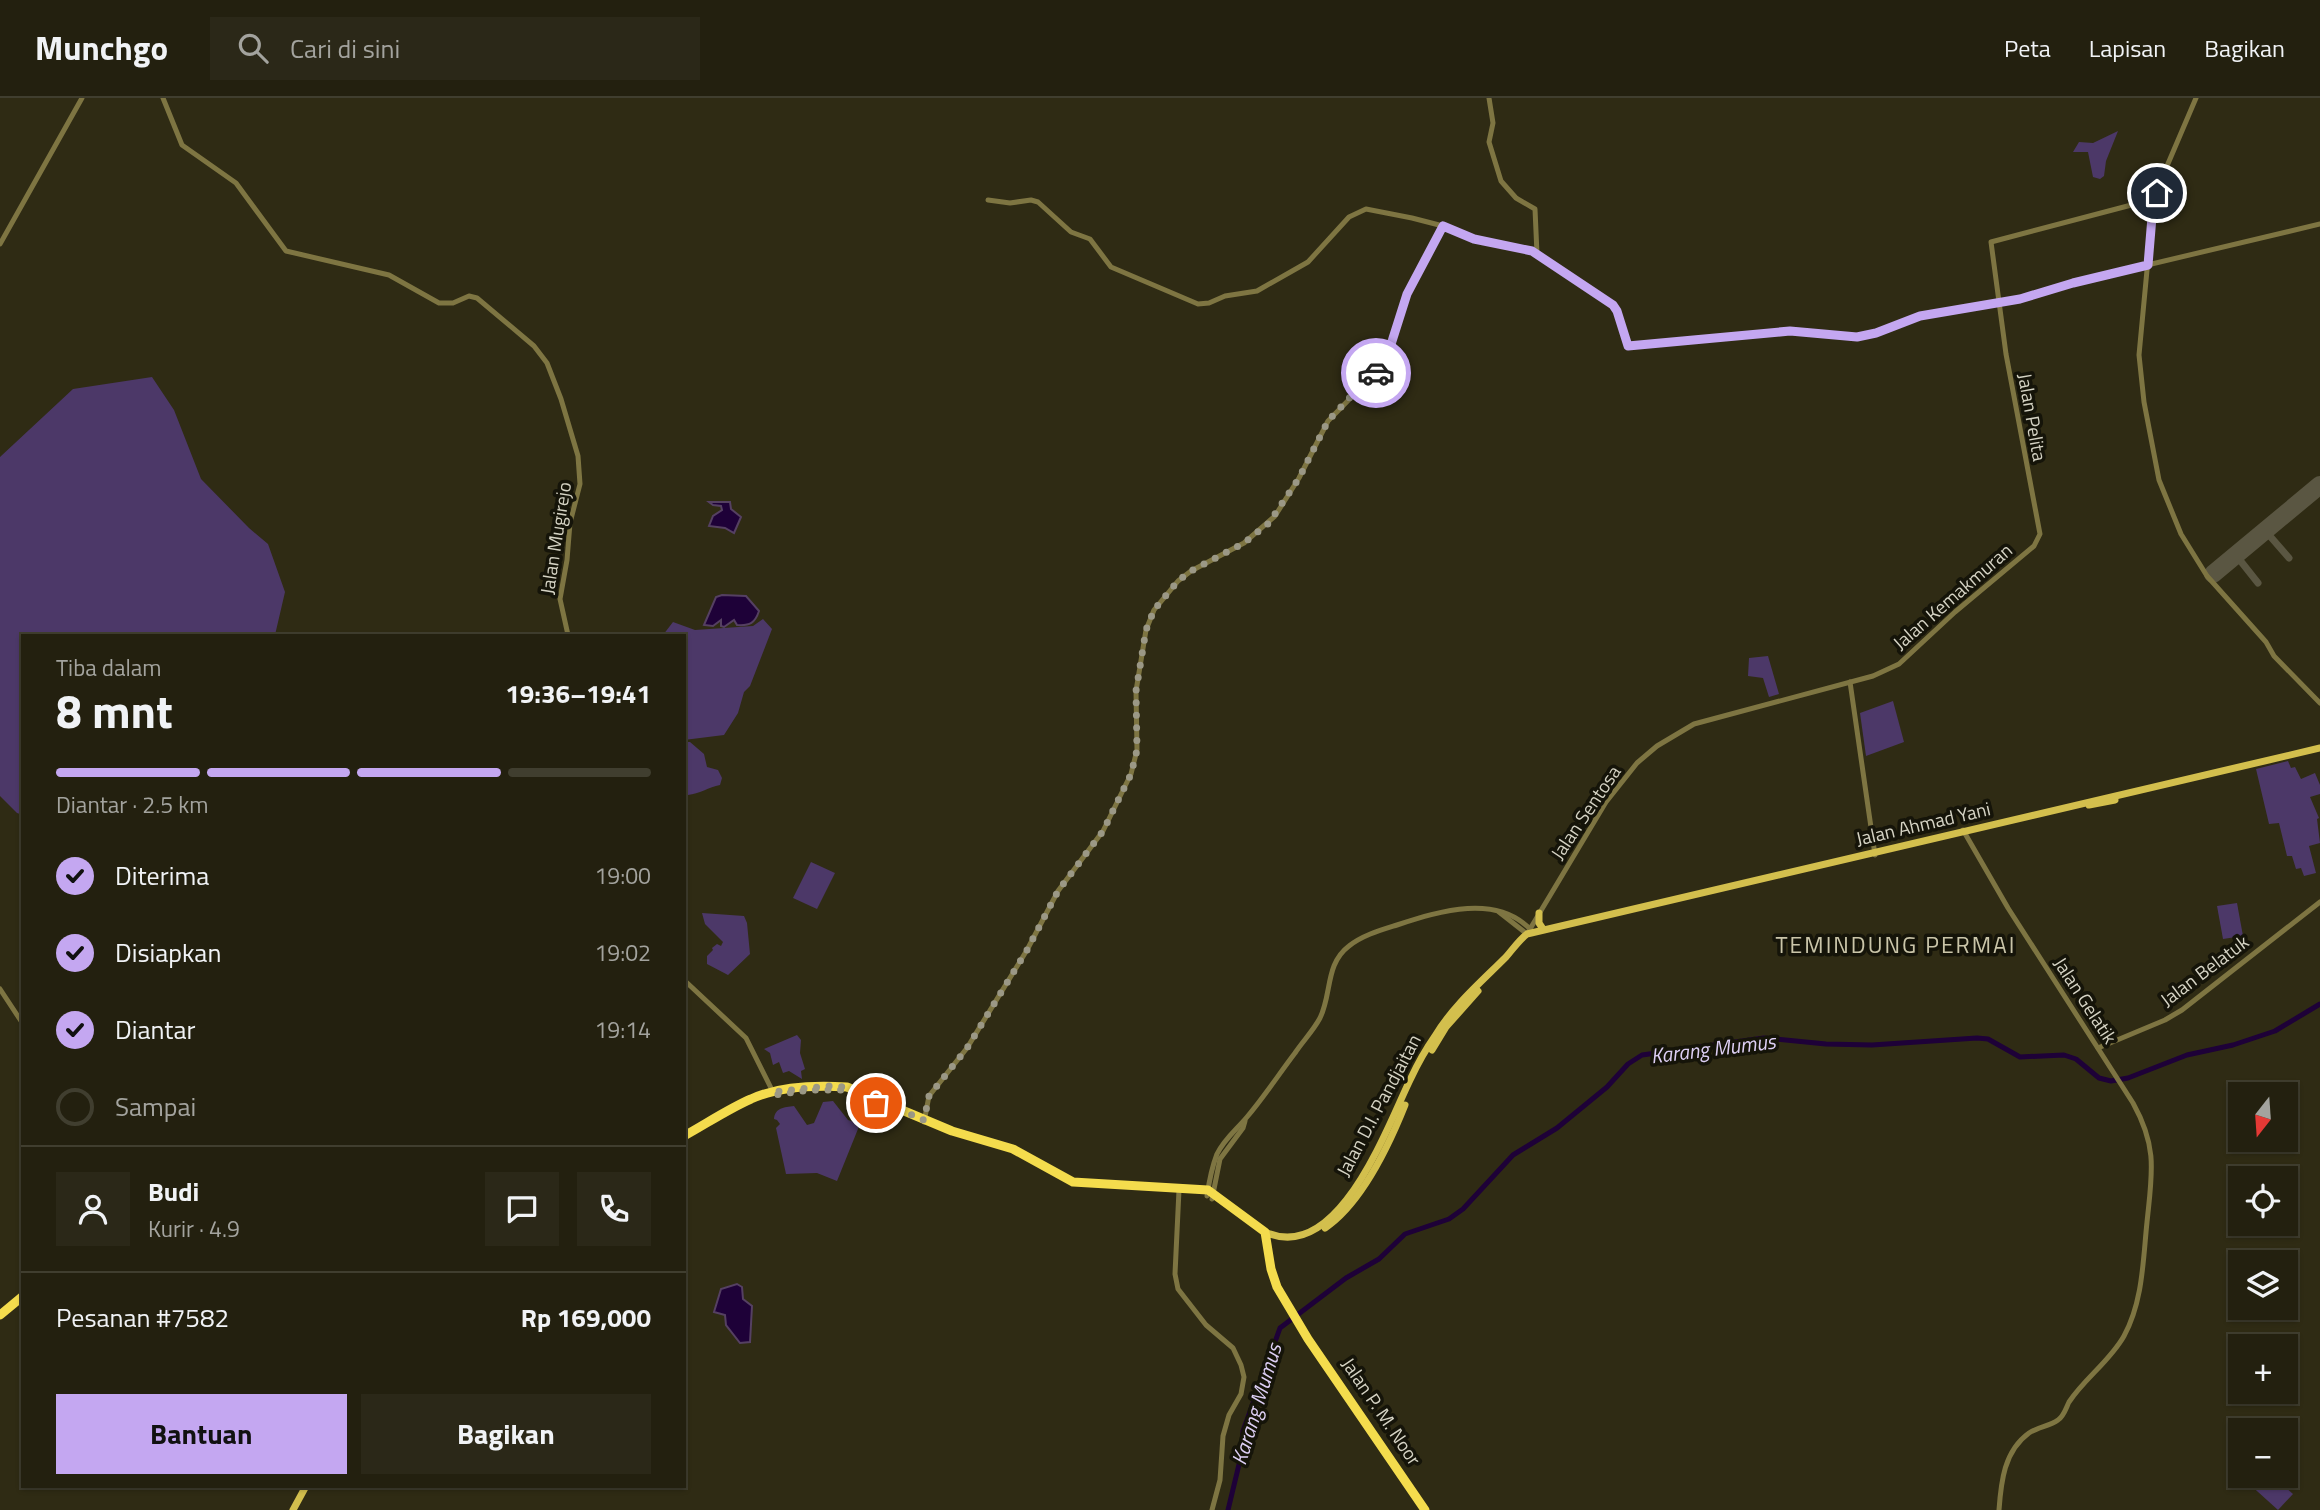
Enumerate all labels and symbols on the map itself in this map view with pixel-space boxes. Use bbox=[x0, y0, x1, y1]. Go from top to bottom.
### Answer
pin bbox=[2127, 163, 2187, 223]
courier bbox=[1341, 338, 1411, 408]
street label: Jalan Pelita bbox=[2011, 371, 2055, 464]
street label: Jalan Mugirejo bbox=[532, 480, 578, 596]
street label: Jalan Kemakmuran bbox=[1886, 536, 2018, 656]
street label: Jalan Sentosa bbox=[1543, 759, 1628, 865]
street label: Jalan Ahmad Yani bbox=[1853, 793, 1993, 853]
district label: TEMINDUNG PERMAI bbox=[1776, 927, 2016, 962]
street label: Jalan Belatuk bbox=[2154, 927, 2254, 1013]
street label: Jalan Gelatik bbox=[2047, 951, 2125, 1049]
water label: Karang Mumus bbox=[1649, 1024, 1779, 1072]
street label: Jalan D.I. Pandjaitan bbox=[1328, 1029, 1428, 1181]
pin bbox=[846, 1073, 906, 1133]
north arrow bbox=[2228, 1082, 2298, 1152]
water label: Karang Mumus bbox=[1222, 1337, 1290, 1469]
street label: Jalan P. M. Noor bbox=[1335, 1351, 1429, 1471]

